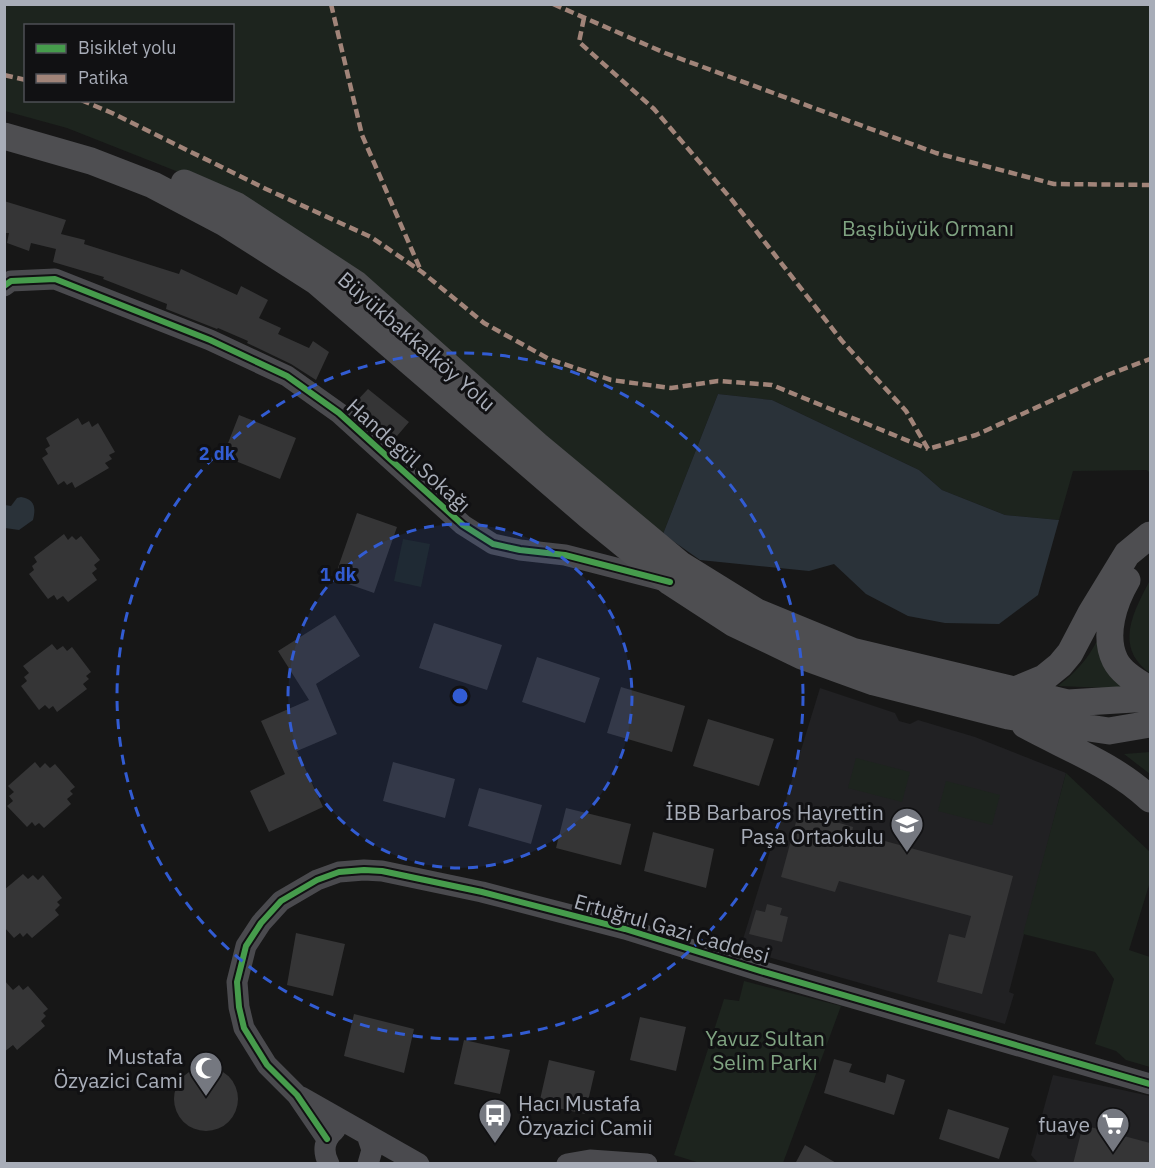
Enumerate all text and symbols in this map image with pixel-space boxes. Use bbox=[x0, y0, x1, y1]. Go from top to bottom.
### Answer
legend bbox=[24, 24, 234, 102]
text: Bisiklet yolu bbox=[78, 36, 176, 59]
text: Patika bbox=[78, 66, 129, 89]
park label: Başıbüyük Ormanı bbox=[842, 214, 1014, 242]
street label: Büyükbakkalköy Yolu bbox=[332, 265, 502, 417]
street label: Handegül Sokağı bbox=[341, 392, 477, 518]
text: 2 dk bbox=[199, 442, 236, 465]
text: 1 dk bbox=[320, 563, 357, 586]
centre of rings bbox=[450, 686, 470, 706]
place label: İBB Barbaros Hayrettin Paşa Ortaokulu bbox=[665, 798, 884, 850]
school or university icon: İBB Barbaros Hayrettin Paşa Ortaokulu bbox=[889, 806, 925, 853]
street label: Ertuğrul Gazi Caddesi bbox=[571, 887, 773, 969]
park label: Yavuz Sultan Selim Parkı bbox=[705, 1024, 825, 1076]
place label: Mustafa Özyazici Cami bbox=[53, 1042, 183, 1094]
mosque icon: Mustafa Özyazici Cami bbox=[188, 1050, 224, 1097]
place label: Hacı Mustafa Özyazici Camii bbox=[518, 1089, 653, 1141]
bus stop icon: Hacı Mustafa Özyazici Camii bbox=[477, 1097, 513, 1144]
supermarket icon: fuaye bbox=[1095, 1106, 1131, 1153]
place label: fuaye bbox=[1038, 1110, 1090, 1138]

